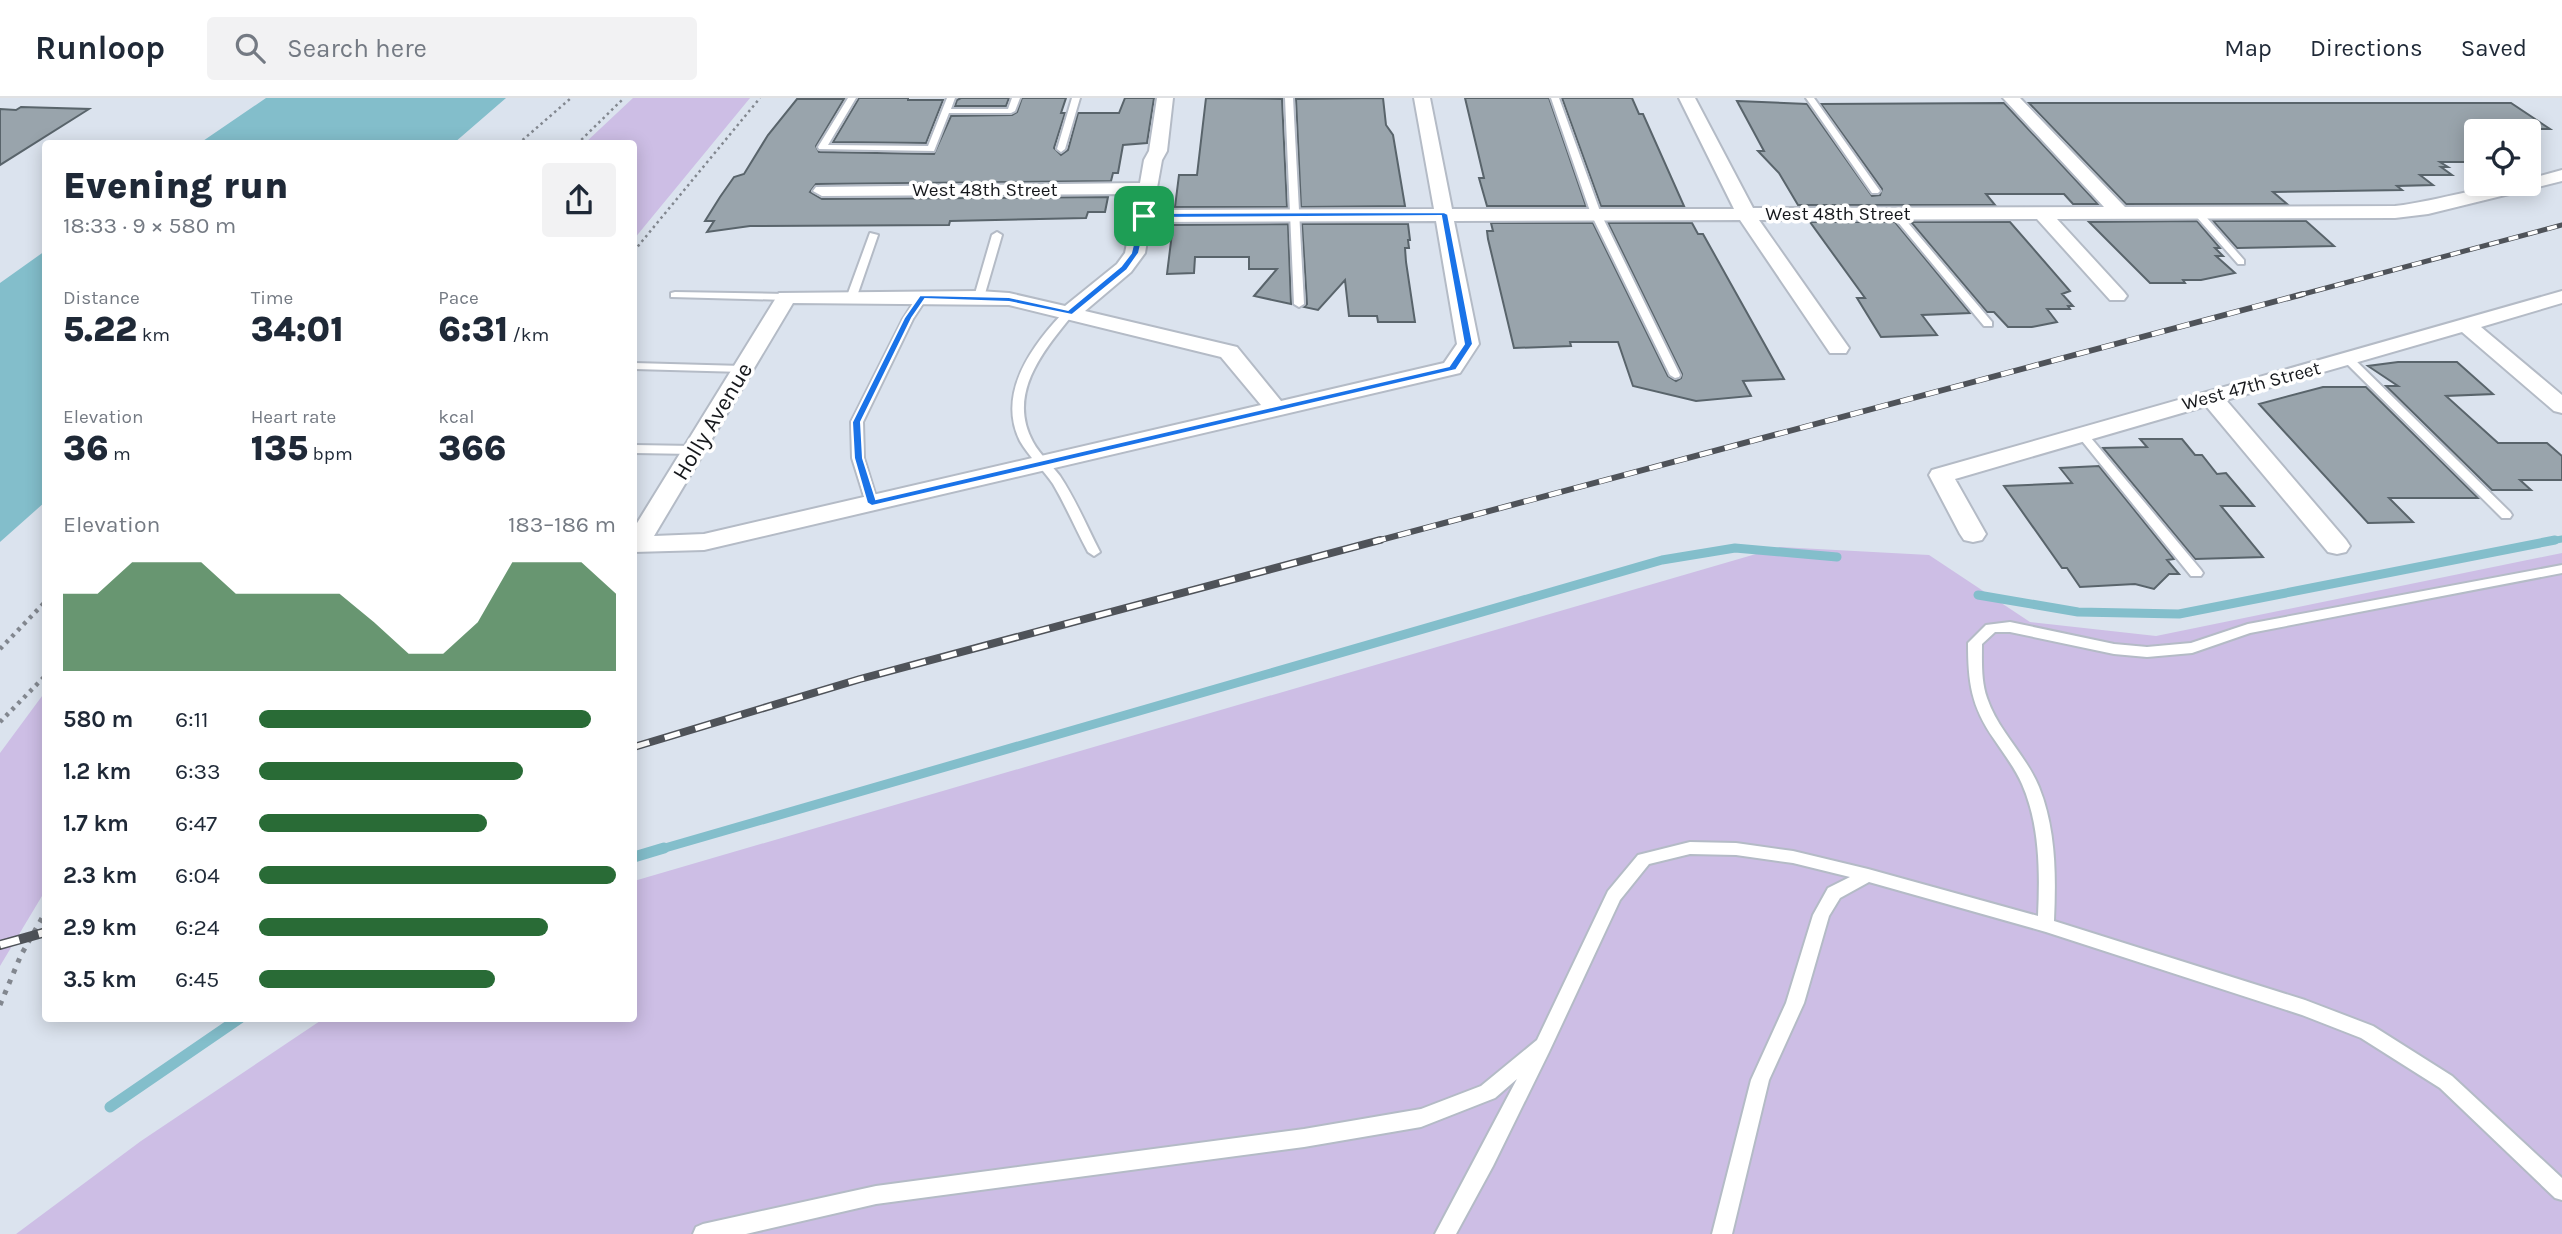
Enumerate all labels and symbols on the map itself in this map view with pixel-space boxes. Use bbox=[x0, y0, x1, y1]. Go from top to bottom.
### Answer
street label: West 48th Street bbox=[912, 179, 1058, 201]
pin bbox=[1114, 186, 1174, 246]
street label: West 48th Street bbox=[1765, 203, 1911, 225]
street label: Holly Avenue bbox=[667, 357, 758, 485]
street label: West 47th Street bbox=[2180, 357, 2323, 415]

